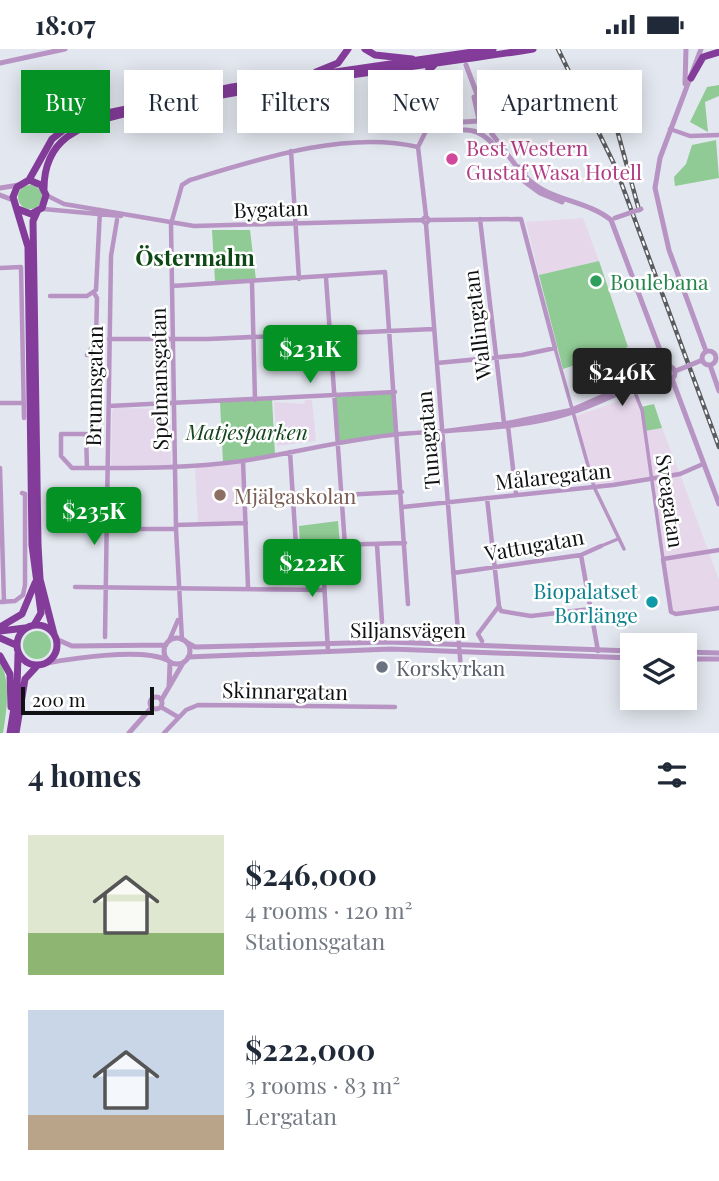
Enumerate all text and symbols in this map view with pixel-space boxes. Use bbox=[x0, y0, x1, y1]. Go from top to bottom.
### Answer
text: 18:07 bbox=[35, 7, 96, 42]
chip: Buy bbox=[21, 70, 110, 133]
chip: Rent bbox=[124, 70, 223, 133]
chip: Filters bbox=[237, 70, 354, 133]
chip: New bbox=[368, 70, 463, 133]
chip: Apartment bbox=[477, 70, 642, 133]
place label: Best Western Gustaf Wasa Hotell bbox=[466, 133, 642, 185]
marker: Best Western Gustaf Wasa Hotell bbox=[444, 151, 460, 167]
street label: Bygatan bbox=[233, 193, 309, 223]
district label: Östermalm bbox=[135, 241, 255, 272]
place label: Boulebana bbox=[610, 267, 709, 295]
street label: Wallingatan bbox=[455, 268, 497, 383]
marker: Boulebana bbox=[588, 273, 604, 289]
street label: Spelmansgatan bbox=[143, 307, 173, 451]
street label: Brunnsgatan bbox=[78, 325, 108, 447]
pin: $231K bbox=[261, 325, 359, 385]
text: $231K bbox=[279, 332, 341, 363]
pin: $246K bbox=[573, 349, 671, 408]
text: $246K bbox=[589, 355, 655, 386]
street label: Tunagatan bbox=[409, 389, 445, 490]
park label: Matjesparken bbox=[185, 417, 308, 445]
street label: Sveagatan bbox=[651, 452, 691, 550]
street label: Målaregatan bbox=[494, 455, 613, 495]
place label: Mjälgaskolan bbox=[234, 481, 357, 509]
pin: $235K bbox=[45, 487, 143, 547]
marker: Mjälgaskolan bbox=[212, 487, 228, 503]
text: $235K bbox=[62, 494, 126, 525]
street label: Vattugatan bbox=[481, 521, 586, 567]
pin: $222K bbox=[263, 539, 361, 599]
text: $222K bbox=[279, 546, 345, 577]
place label: Biopalatset Borlänge bbox=[533, 576, 639, 628]
marker: Biopalatset Borlänge bbox=[644, 594, 660, 610]
street label: Siljansvägen bbox=[350, 615, 467, 643]
map controls bbox=[620, 633, 697, 710]
button: layers bbox=[620, 633, 697, 710]
place label: Korskyrkan bbox=[396, 653, 506, 681]
marker: Korskyrkan bbox=[374, 659, 390, 675]
street label: Skinnargatan bbox=[222, 675, 349, 705]
scale bar bbox=[21, 684, 154, 716]
text: 200 m bbox=[32, 686, 86, 712]
text: 4 homes bbox=[28, 755, 141, 795]
icon: filters bbox=[653, 756, 691, 794]
text: $246,000 bbox=[245, 854, 377, 894]
icon: home bbox=[84, 863, 168, 947]
text: 4 rooms · 120 m² bbox=[245, 894, 413, 925]
text: Stationsgatan bbox=[245, 925, 385, 956]
text: $222,000 bbox=[245, 1029, 375, 1069]
icon: home bbox=[84, 1038, 168, 1122]
text: 3 rooms · 83 m² bbox=[245, 1069, 400, 1100]
text: Lergatan bbox=[245, 1100, 337, 1131]

